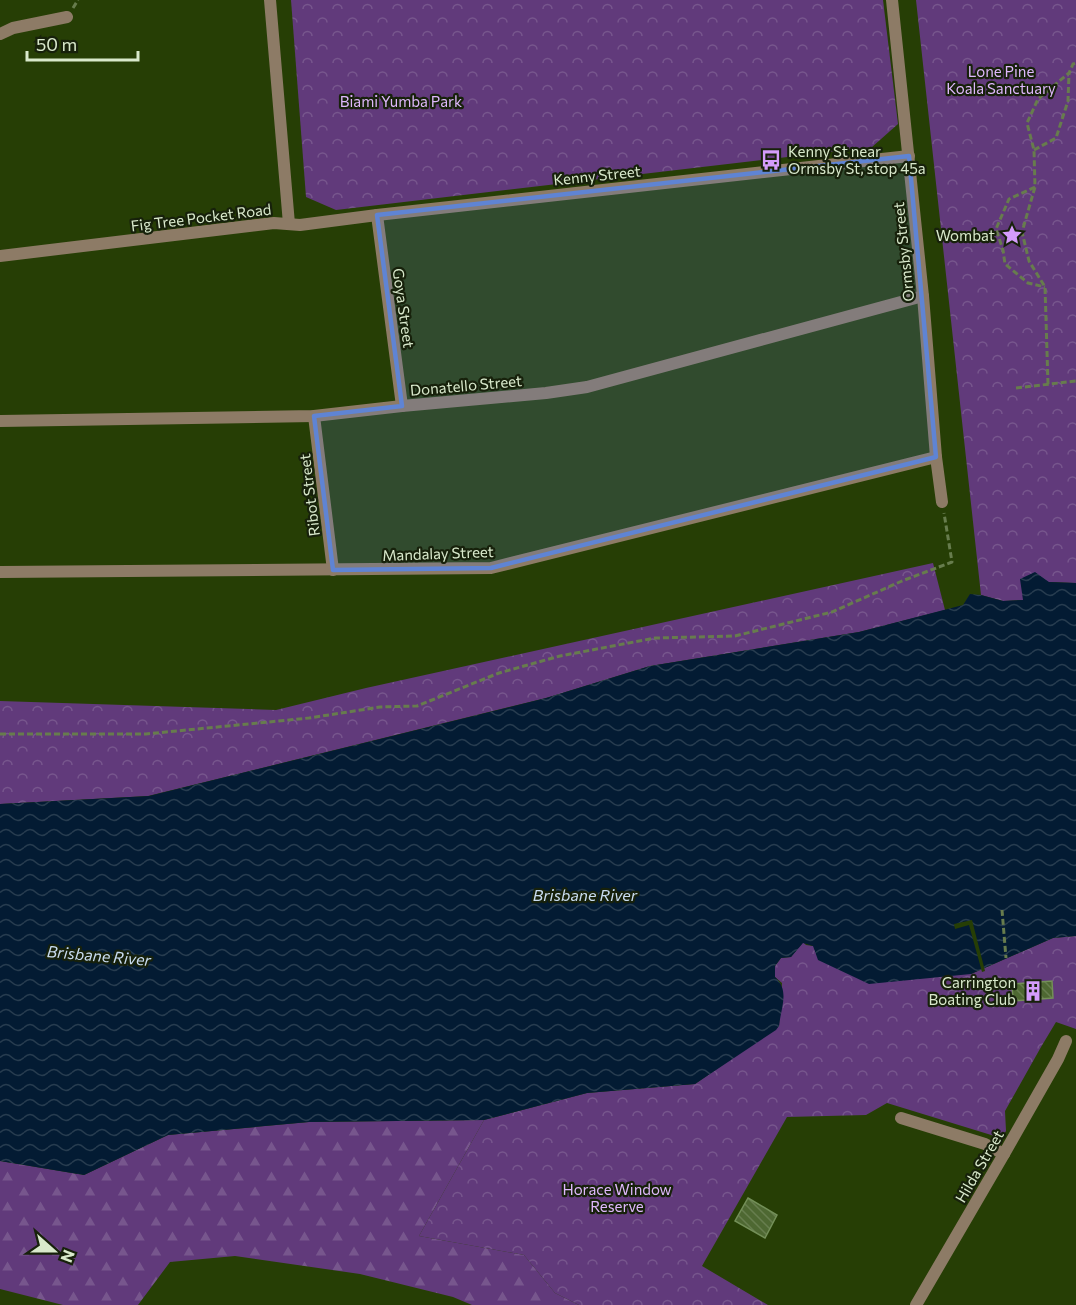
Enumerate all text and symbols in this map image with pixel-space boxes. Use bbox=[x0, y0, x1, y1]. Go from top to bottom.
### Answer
scale bar bbox=[27, 24, 138, 62]
text: 50 m bbox=[36, 33, 77, 55]
park label: Lone Pine Koala Sanctuary bbox=[946, 62, 1056, 97]
park label: Biami Yumba Park bbox=[340, 92, 462, 110]
place label: Kenny St near Ormsby St, stop 45a bbox=[788, 142, 926, 177]
bus stop icon: Kenny St near Ormsby St, stop 45a bbox=[759, 148, 783, 172]
street label: Kenny Street bbox=[553, 161, 641, 189]
street label: Fig Tree Pocket Road bbox=[130, 199, 272, 235]
street label: Ormsby Street bbox=[889, 201, 917, 303]
place icon: Wombat bbox=[1000, 223, 1024, 247]
place label: Wombat bbox=[936, 226, 995, 244]
street label: Goya Street bbox=[389, 267, 419, 349]
street label: Donatello Street bbox=[409, 371, 523, 399]
street label: Ribot Street bbox=[295, 453, 323, 537]
street label: Mandalay Street bbox=[382, 542, 494, 564]
water label: Brisbane River bbox=[533, 885, 638, 904]
water label: Brisbane River bbox=[46, 941, 152, 969]
place label: Carrington Boating Club bbox=[929, 973, 1016, 1008]
building icon: Carrington Boating Club bbox=[1021, 979, 1045, 1003]
street label: Hilda Street bbox=[951, 1127, 1007, 1205]
park label: Horace Window Reserve bbox=[562, 1180, 672, 1215]
north arrow bbox=[24, 1221, 84, 1281]
text: N bbox=[57, 1248, 79, 1266]

